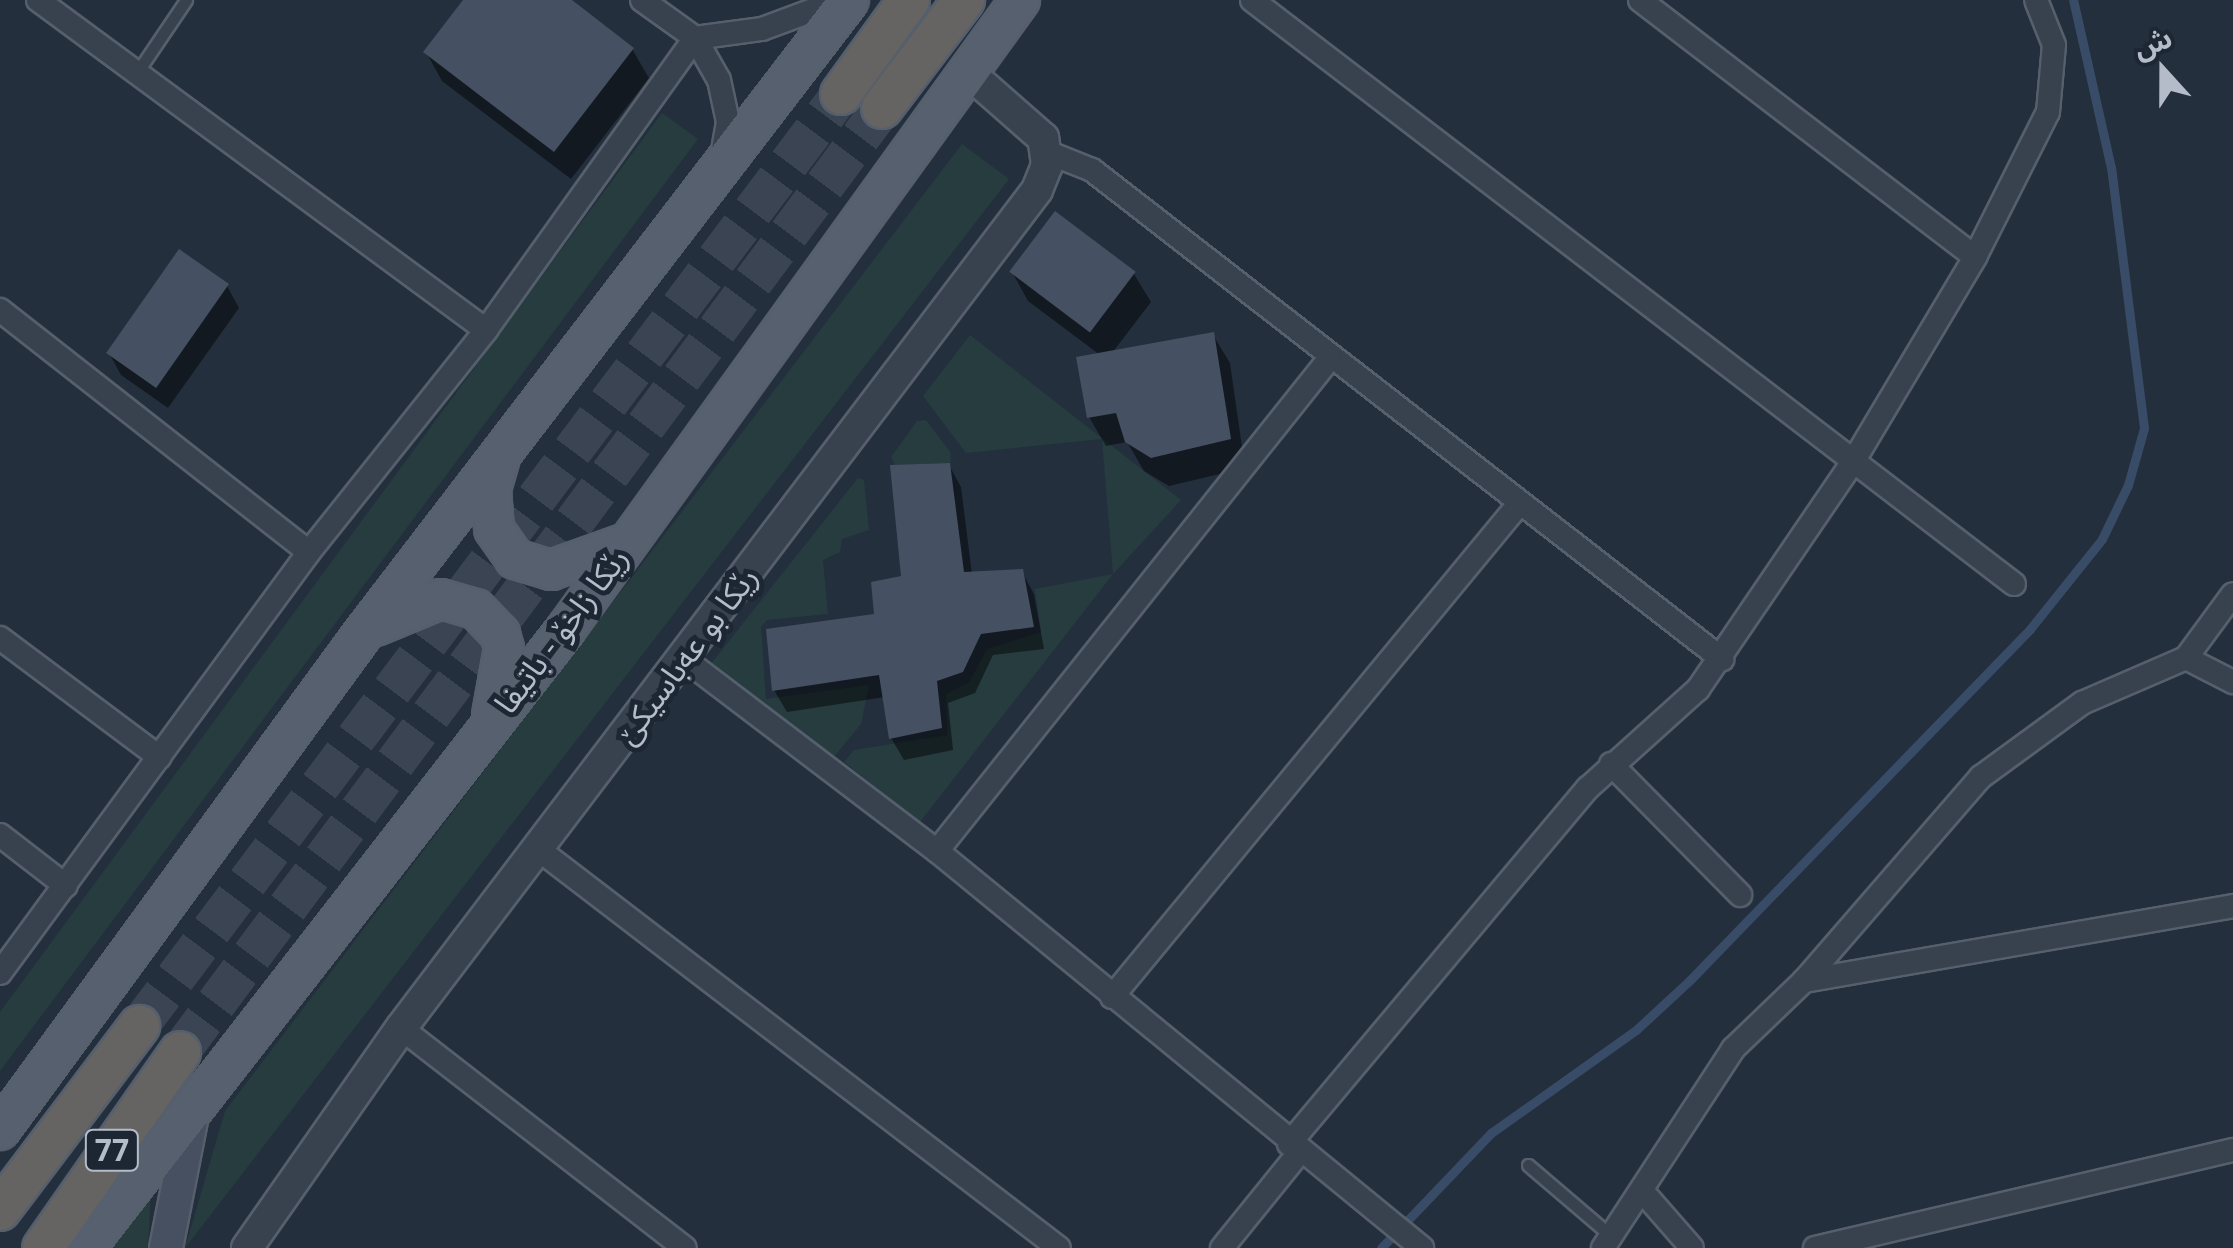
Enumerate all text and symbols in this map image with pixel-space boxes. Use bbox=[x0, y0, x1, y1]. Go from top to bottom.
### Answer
text: ش bbox=[2128, 17, 2177, 67]
north arrow bbox=[2113, 20, 2213, 120]
street label: رێکا زاخۆ - باتیفا bbox=[486, 539, 636, 721]
street label: رێكا بو عه‌باسيكێ bbox=[607, 559, 765, 751]
road number: 77 bbox=[84, 1125, 140, 1175]

